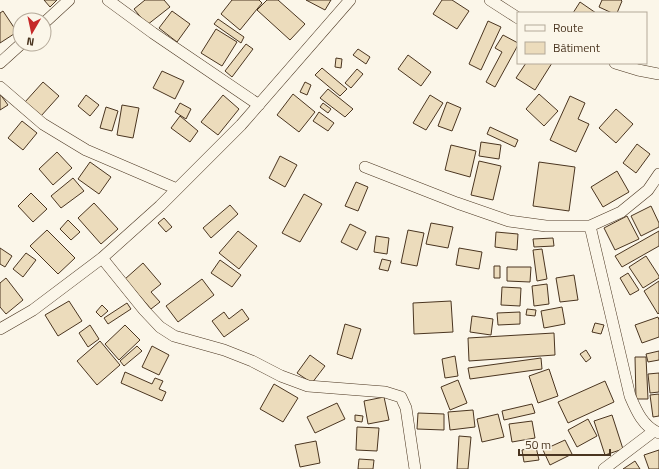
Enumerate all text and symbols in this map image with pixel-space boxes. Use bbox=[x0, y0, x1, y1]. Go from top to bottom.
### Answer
north arrow bbox=[12, 12, 52, 52]
legend bbox=[517, 12, 647, 64]
text: Route bbox=[553, 18, 583, 37]
text: N bbox=[25, 33, 35, 50]
text: Bâtiment bbox=[553, 38, 601, 57]
scale bar bbox=[519, 431, 610, 457]
text: 50 m bbox=[525, 435, 551, 454]

